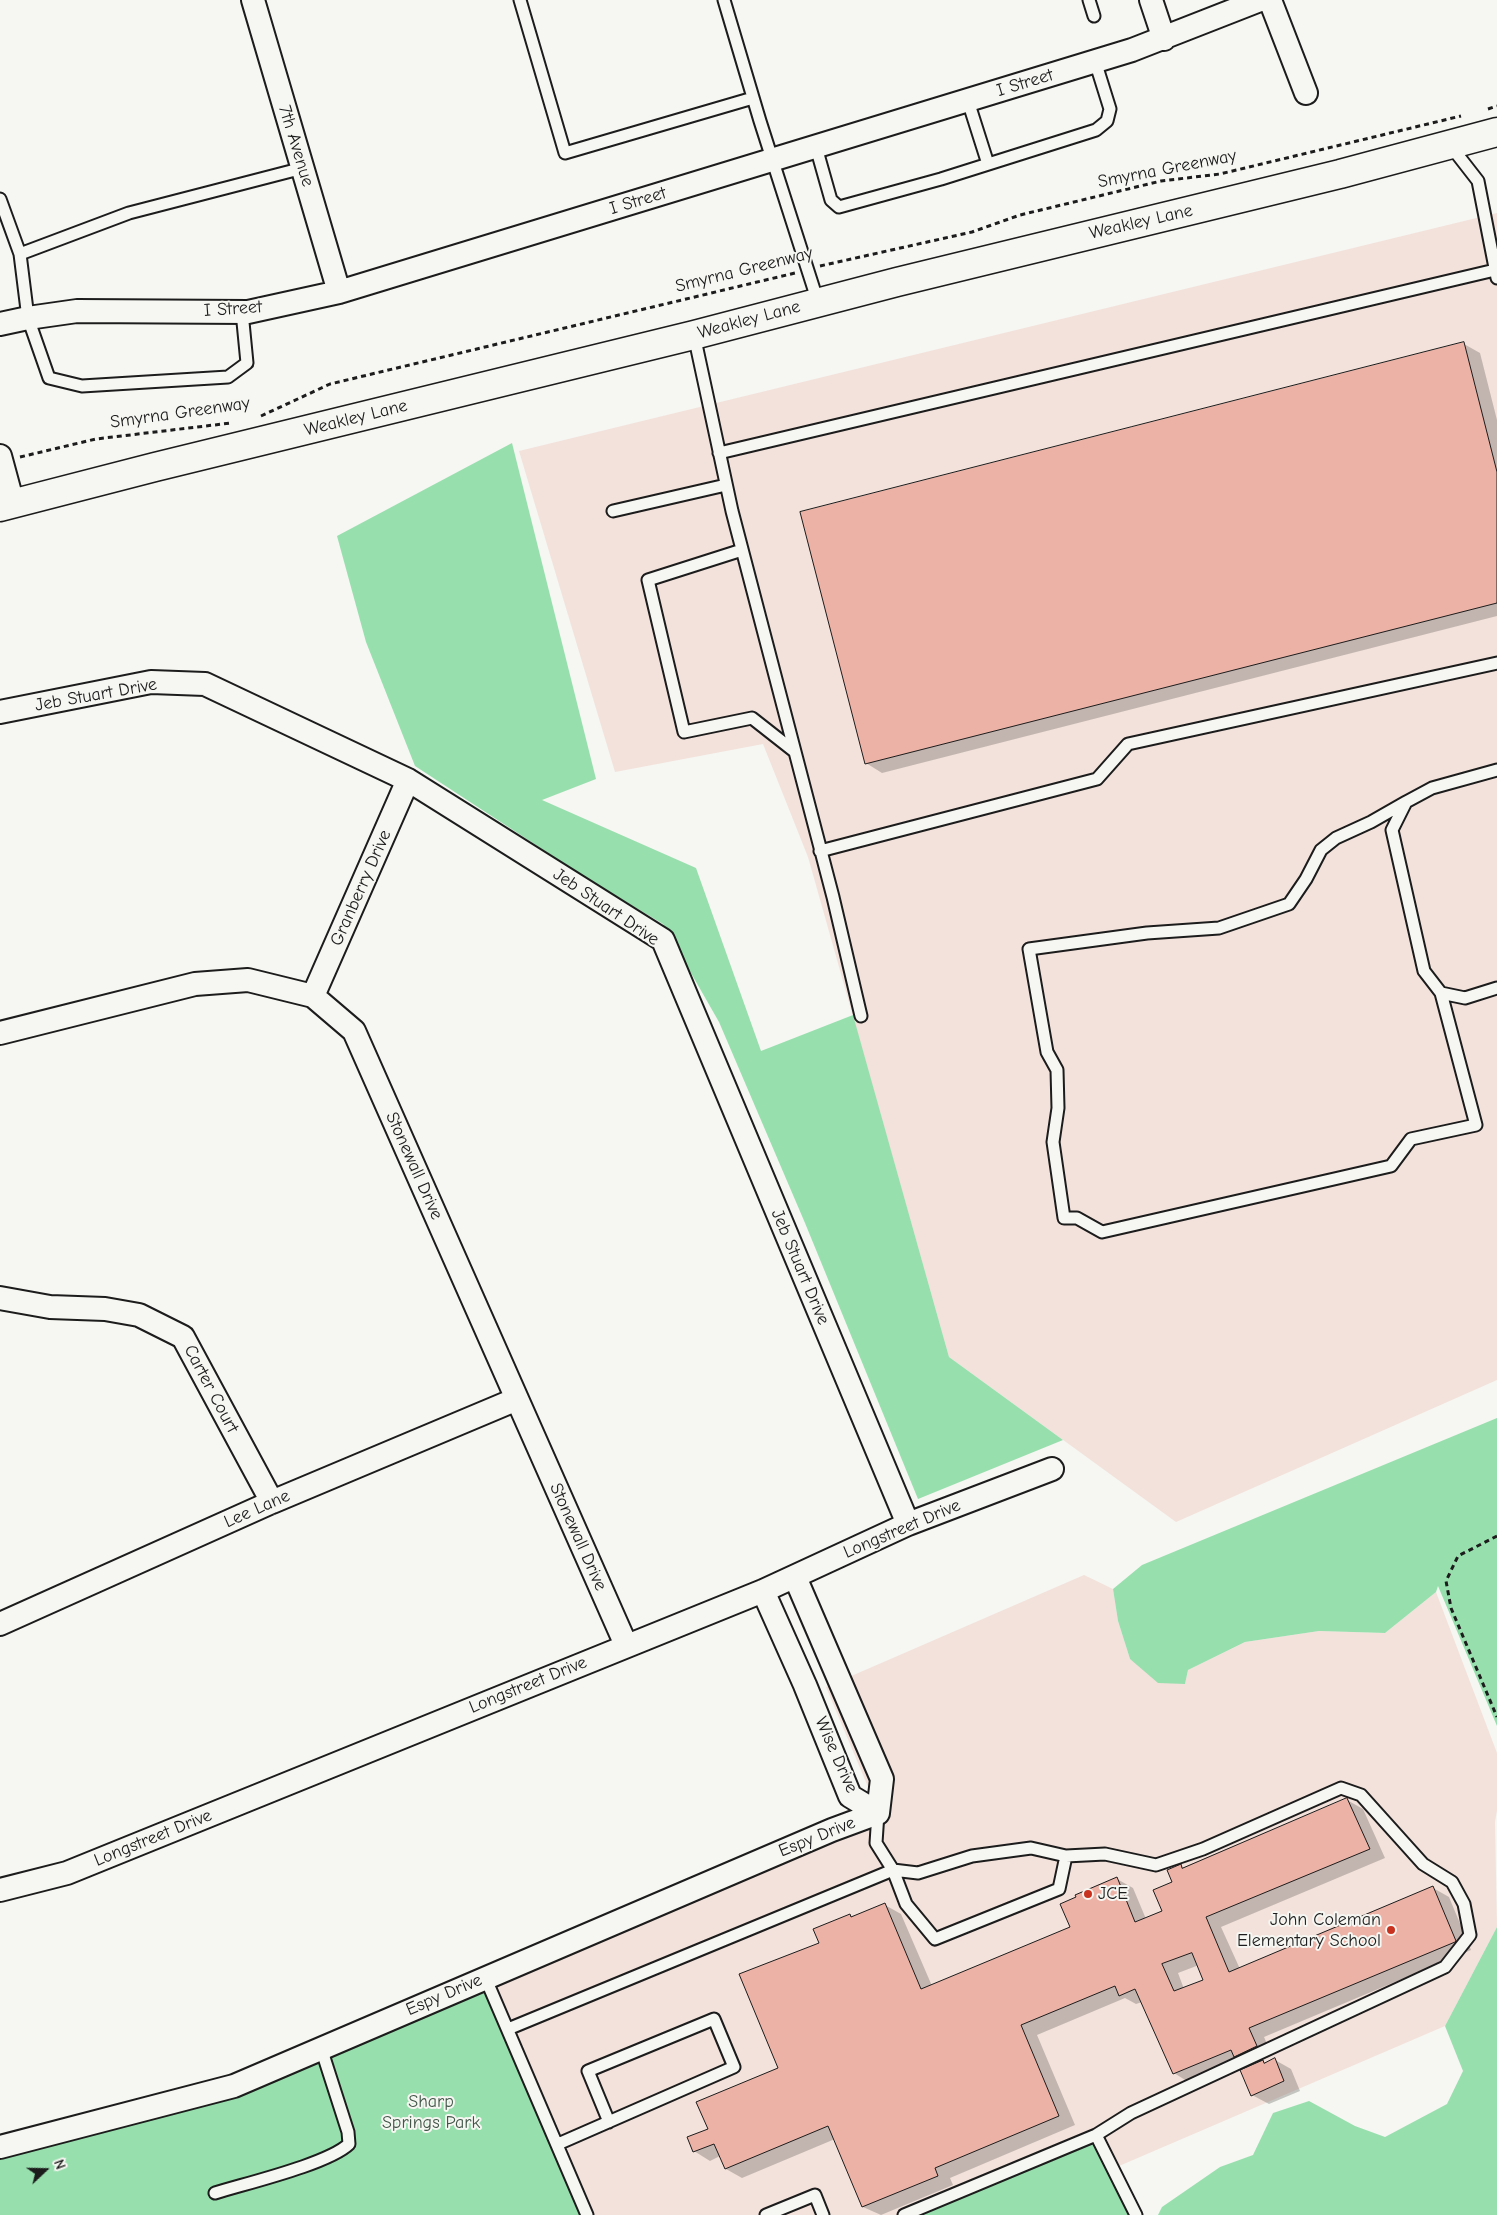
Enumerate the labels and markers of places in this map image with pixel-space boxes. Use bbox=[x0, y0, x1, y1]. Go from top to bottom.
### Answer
place label: JCE bbox=[1098, 1883, 1128, 1905]
marker: JCE bbox=[1082, 1888, 1094, 1900]
place label: John Coleman Elementary School bbox=[1237, 1909, 1381, 1952]
marker: John Coleman Elementary School bbox=[1385, 1924, 1397, 1936]

